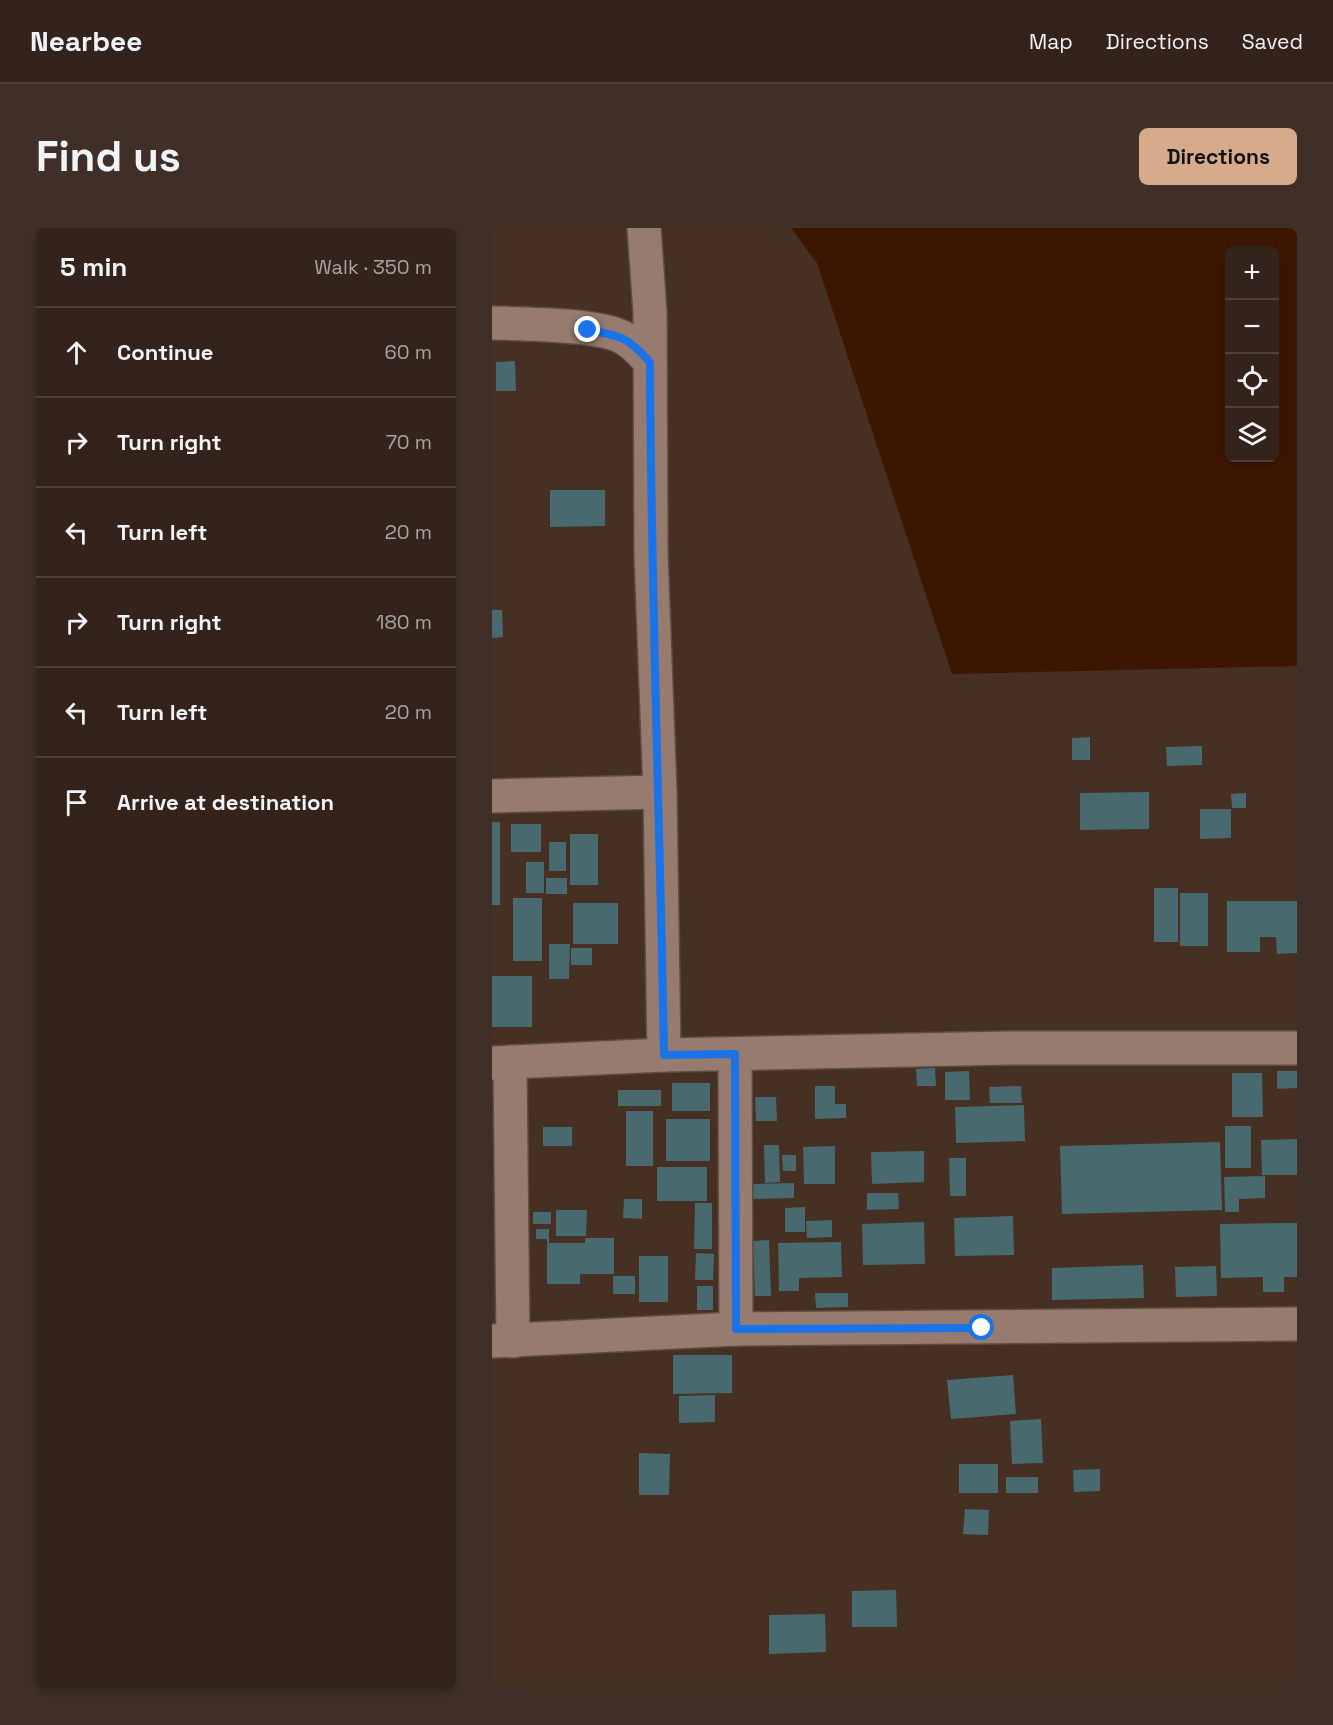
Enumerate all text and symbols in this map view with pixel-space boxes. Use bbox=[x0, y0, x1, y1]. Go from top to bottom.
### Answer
text: Nearbee bbox=[30, 23, 142, 59]
text: Map bbox=[1029, 28, 1073, 55]
text: Directions bbox=[1106, 28, 1209, 55]
text: Saved bbox=[1242, 28, 1303, 55]
button: Directions bbox=[1139, 128, 1297, 185]
text: Find us bbox=[36, 130, 181, 183]
map controls bbox=[1225, 246, 1279, 462]
button: + bbox=[1225, 246, 1279, 300]
text: 5 min bbox=[60, 250, 127, 284]
text: Walk · 350 m bbox=[314, 254, 432, 280]
button: − bbox=[1225, 300, 1279, 354]
route end bbox=[574, 316, 600, 342]
icon: ahead bbox=[60, 336, 93, 369]
text: Continue bbox=[117, 338, 213, 366]
text: 60 m bbox=[385, 339, 432, 365]
button: locate bbox=[1225, 354, 1279, 408]
button: layers bbox=[1225, 408, 1279, 462]
icon: right bbox=[60, 426, 93, 459]
text: Turn right bbox=[117, 428, 222, 456]
text: 70 m bbox=[386, 429, 432, 455]
icon: left bbox=[60, 516, 93, 549]
text: Turn left bbox=[117, 518, 207, 546]
text: 20 m bbox=[385, 519, 432, 545]
icon: right bbox=[60, 606, 93, 639]
text: Turn right bbox=[117, 608, 222, 636]
text: 180 m bbox=[376, 609, 432, 635]
icon: left bbox=[60, 696, 93, 729]
text: Turn left bbox=[117, 698, 207, 726]
text: 20 m bbox=[385, 699, 432, 725]
icon: arrive bbox=[60, 786, 93, 819]
text: Arrive at destination bbox=[117, 788, 334, 816]
route start bbox=[968, 1314, 994, 1340]

